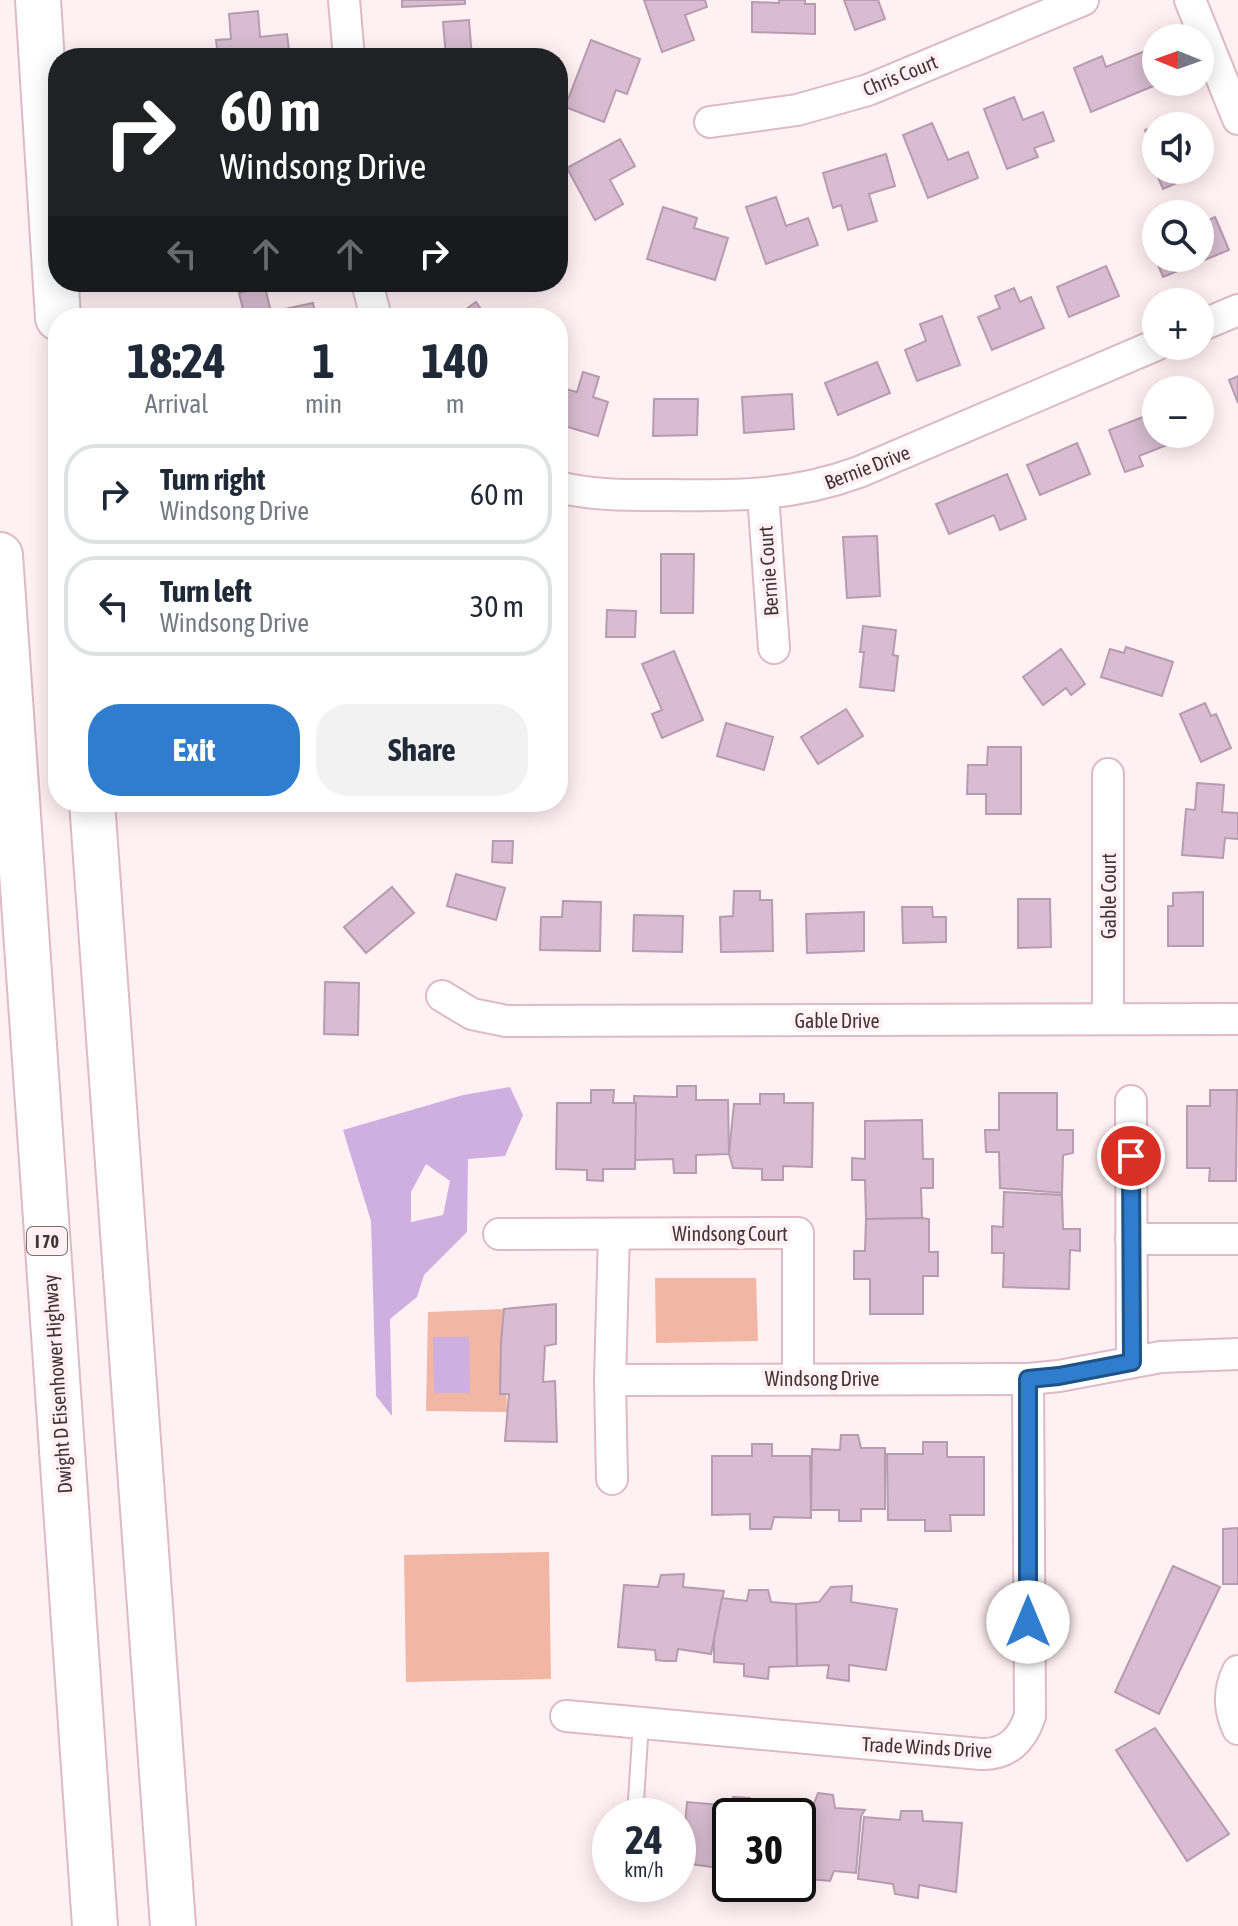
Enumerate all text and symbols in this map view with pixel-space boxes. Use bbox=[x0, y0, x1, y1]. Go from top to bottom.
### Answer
north arrow bbox=[1142, 24, 1214, 96]
map controls bbox=[1142, 24, 1214, 448]
street label: Chris Court bbox=[859, 50, 941, 100]
text: 60 m bbox=[220, 79, 321, 143]
icon: right bbox=[88, 80, 192, 184]
button: sound bbox=[1142, 112, 1214, 184]
text: Windsong Drive bbox=[220, 145, 426, 187]
button: search bbox=[1142, 200, 1214, 272]
icon: left bbox=[160, 232, 204, 276]
icon: ahead bbox=[244, 232, 288, 276]
icon: ahead bbox=[328, 232, 372, 276]
icon: right bbox=[412, 232, 456, 276]
button: + bbox=[1142, 288, 1214, 360]
text: 18:24 bbox=[127, 333, 226, 388]
text: 1 bbox=[312, 333, 335, 388]
text: 140 bbox=[421, 333, 489, 388]
button: − bbox=[1142, 376, 1214, 448]
text: Arrival bbox=[145, 389, 208, 419]
text: min bbox=[305, 389, 342, 419]
text: m bbox=[446, 389, 464, 419]
street label: Bernie Drive bbox=[821, 440, 913, 494]
text: Turn right bbox=[160, 462, 266, 496]
icon: right bbox=[92, 472, 136, 516]
text: 60 m bbox=[470, 477, 524, 511]
text: Windsong Drive bbox=[160, 496, 309, 526]
street label: Bernie Court bbox=[753, 525, 783, 617]
text: Turn left bbox=[160, 574, 252, 608]
icon: left bbox=[92, 584, 136, 628]
text: 30 m bbox=[470, 589, 524, 623]
text: Windsong Drive bbox=[160, 608, 309, 638]
button: Exit bbox=[88, 704, 300, 796]
button: Share bbox=[316, 704, 528, 796]
street label: Gable Court bbox=[1097, 853, 1120, 939]
street label: Gable Drive bbox=[794, 1009, 880, 1032]
pin bbox=[1097, 1122, 1165, 1190]
icon: arrive bbox=[1109, 1134, 1153, 1178]
street label: Windsong Court bbox=[672, 1222, 788, 1245]
road number: I 70 bbox=[27, 1227, 67, 1255]
street label: Dwight D Eisenhower Highway bbox=[38, 1274, 76, 1494]
street label: Windsong Drive bbox=[765, 1367, 879, 1390]
position arrow bbox=[986, 1580, 1070, 1664]
street label: Trade Winds Drive bbox=[861, 1732, 993, 1762]
speed limit sign: 30 bbox=[712, 1798, 816, 1902]
text: 24 bbox=[625, 1817, 663, 1862]
text: km/h bbox=[624, 1858, 664, 1881]

